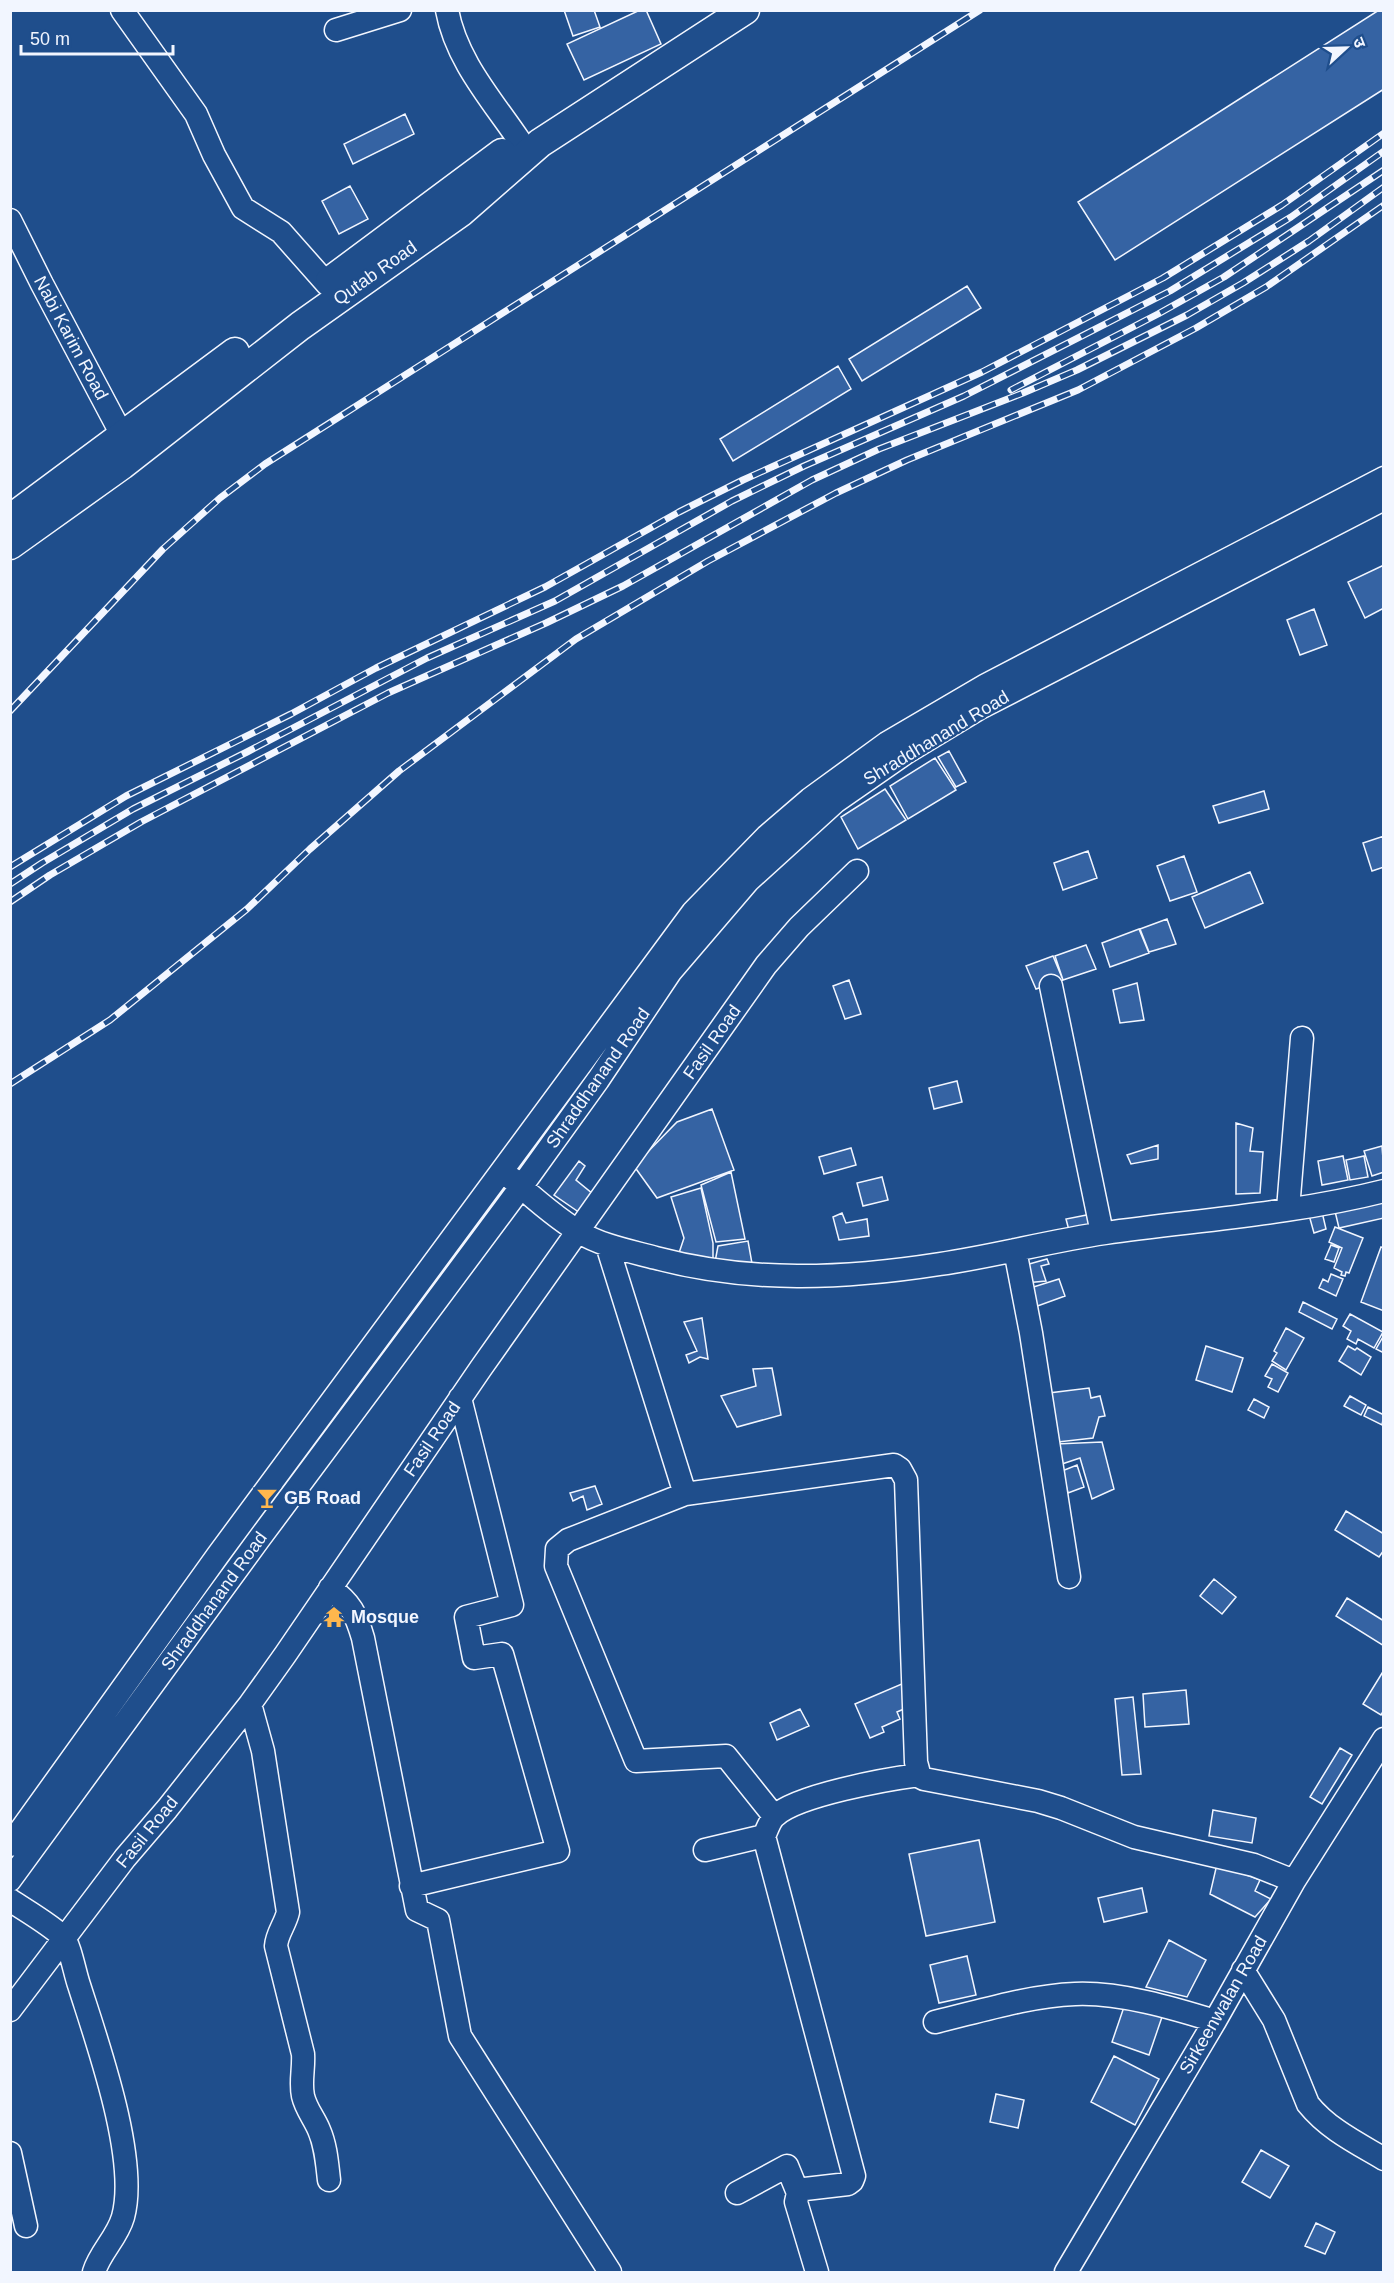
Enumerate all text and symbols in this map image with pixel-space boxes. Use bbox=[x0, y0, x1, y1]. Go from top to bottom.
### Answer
scale bar bbox=[21, 18, 172, 56]
north arrow bbox=[1316, 18, 1376, 78]
text: 50 m bbox=[30, 29, 70, 49]
text: उ bbox=[1350, 35, 1369, 51]
street label: Qutab Road bbox=[330, 237, 420, 309]
street label: Nabi Karim Road bbox=[30, 273, 112, 403]
street label: Shraddhanand Road bbox=[860, 687, 1012, 789]
street label: Fasil Road bbox=[679, 1001, 745, 1083]
street label: Shraddhanand Road bbox=[542, 1004, 654, 1152]
street label: Fasil Road bbox=[400, 1398, 464, 1480]
bar icon: GB Road bbox=[255, 1486, 279, 1510]
place label: GB Road bbox=[284, 1488, 361, 1508]
street label: Shraddhanand Road bbox=[157, 1528, 271, 1674]
temple icon: Mosque bbox=[322, 1605, 346, 1629]
place label: Mosque bbox=[351, 1607, 419, 1627]
street label: Fasil Road bbox=[112, 1792, 182, 1872]
street label: Sirkeenwalan Road bbox=[1175, 1932, 1271, 2078]

